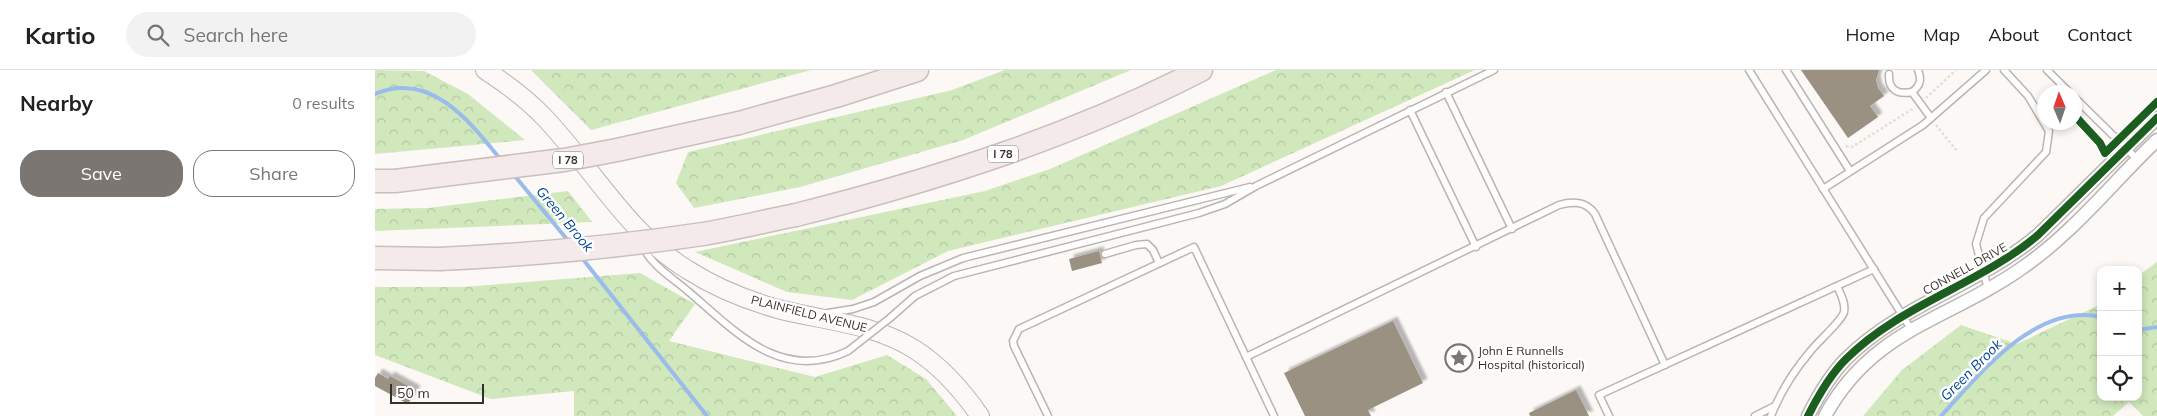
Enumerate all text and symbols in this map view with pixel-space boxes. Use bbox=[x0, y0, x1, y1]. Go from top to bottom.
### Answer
search box bbox=[126, 12, 476, 57]
text: Kartio bbox=[25, 20, 96, 50]
icon: search bbox=[144, 21, 172, 49]
text: Search here bbox=[184, 23, 288, 47]
text: Home bbox=[1845, 23, 1895, 46]
text: Map bbox=[1923, 23, 1960, 46]
text: About bbox=[1988, 23, 2039, 46]
text: Contact bbox=[2067, 23, 2132, 46]
north arrow bbox=[2037, 85, 2082, 130]
text: Nearby bbox=[20, 90, 93, 116]
text: 0 results bbox=[292, 93, 355, 113]
road number: I 78 bbox=[988, 146, 1018, 162]
button: Save bbox=[20, 150, 183, 197]
button: Share bbox=[193, 150, 355, 197]
road number: I 78 bbox=[553, 152, 583, 168]
water label: Green Brook bbox=[532, 183, 598, 256]
street label: CONNELL DRIVE bbox=[1920, 239, 2010, 298]
map controls bbox=[2097, 266, 2142, 401]
button: + bbox=[2097, 266, 2142, 311]
street label: PLAINFIELD AVENUE bbox=[750, 292, 869, 335]
button: − bbox=[2097, 311, 2142, 356]
water label: Green Brook bbox=[1936, 335, 2006, 405]
place icon: John E Runnells Hospital (historical) bbox=[1444, 343, 1474, 373]
place label: John E Runnells Hospital (historical) bbox=[1478, 343, 1585, 372]
button: locate bbox=[2097, 356, 2142, 401]
scale bar bbox=[390, 381, 484, 404]
text: 50 m bbox=[397, 384, 430, 402]

